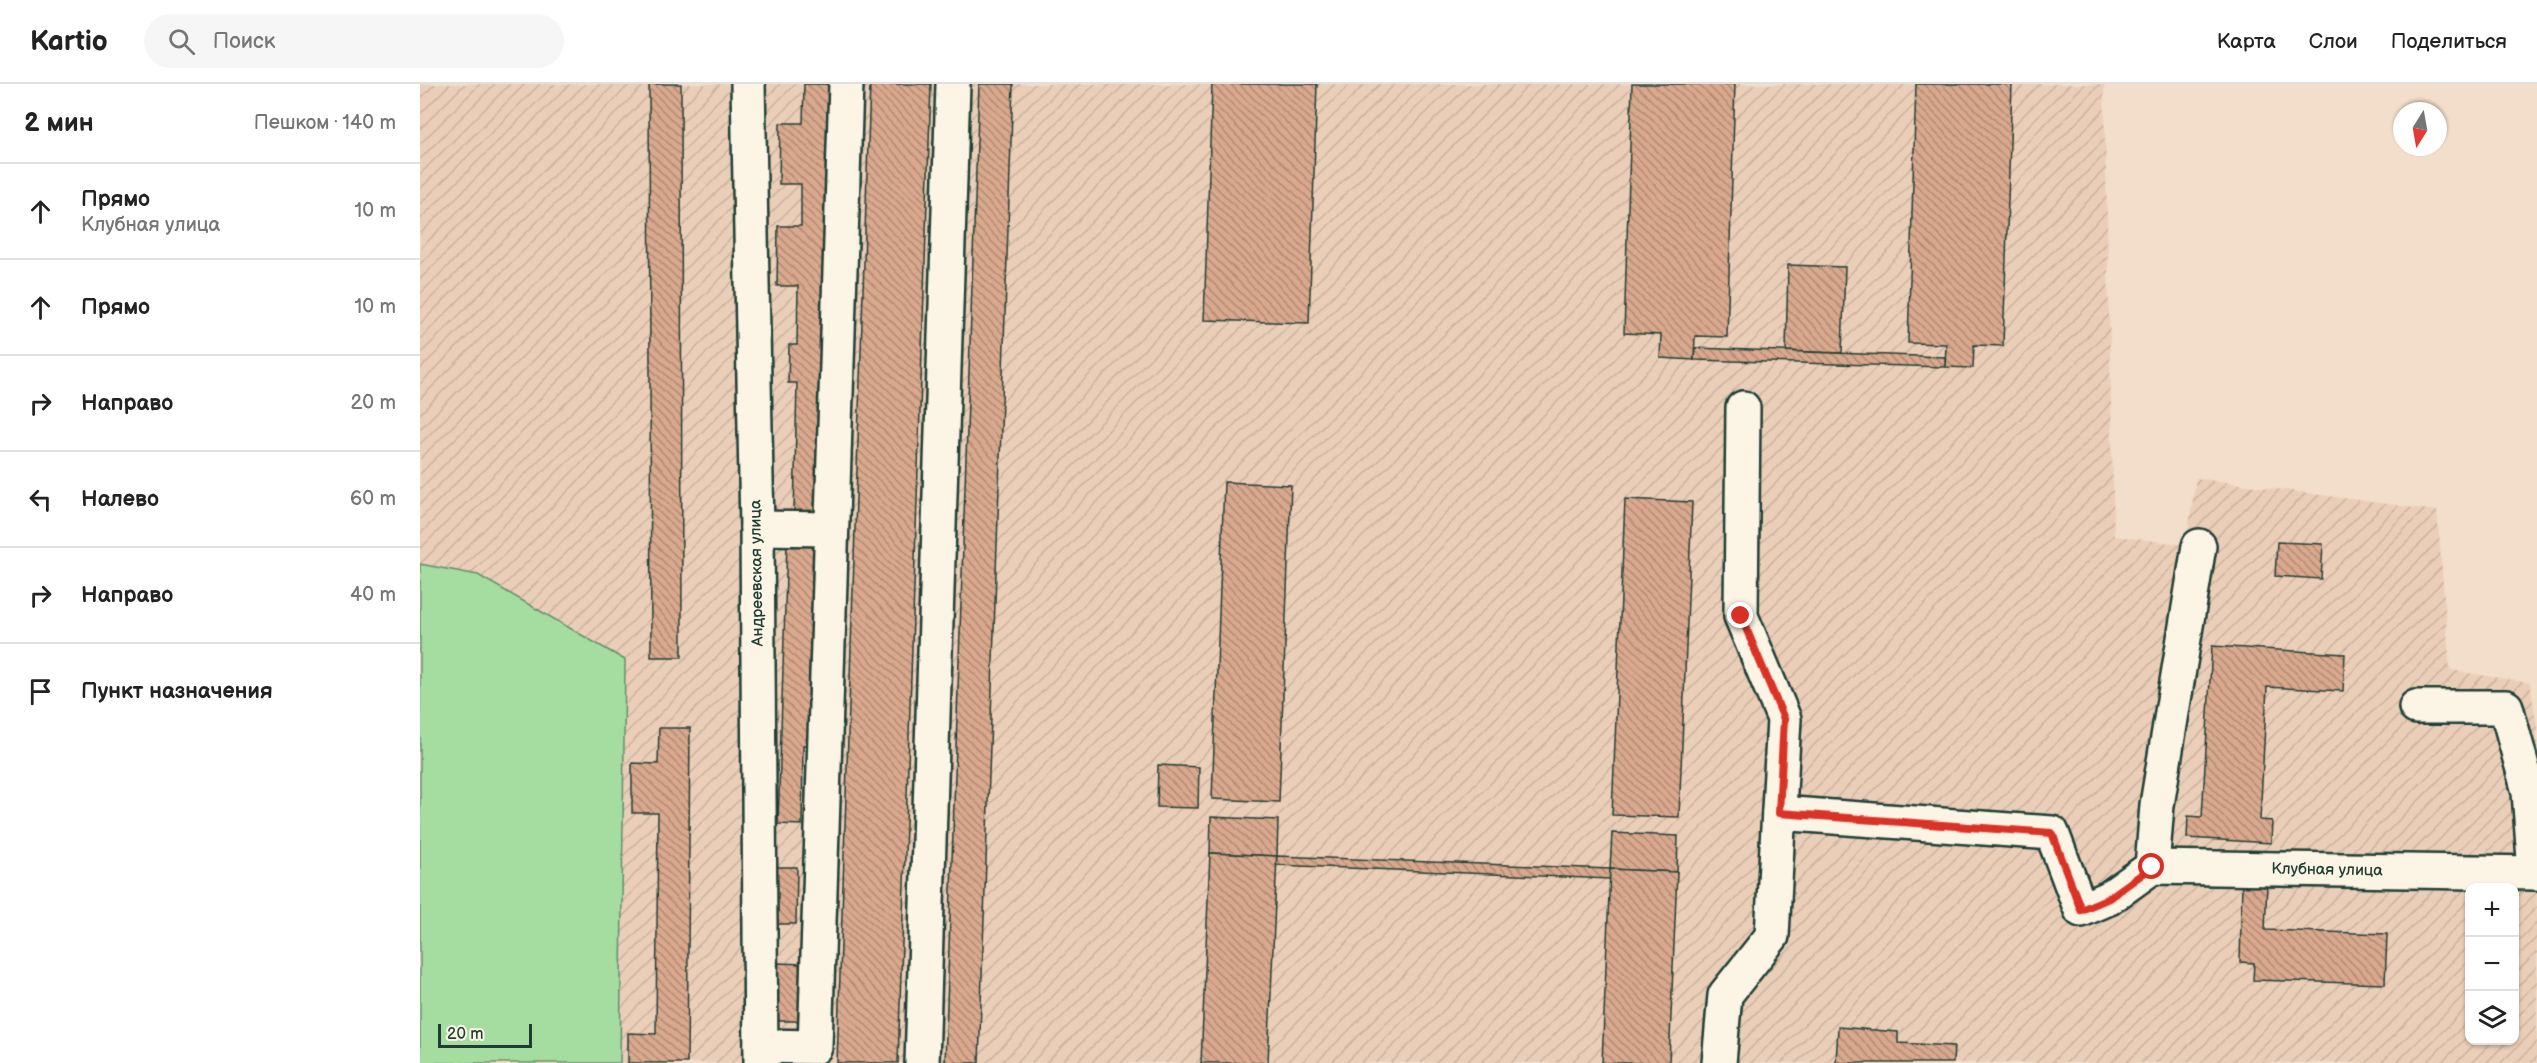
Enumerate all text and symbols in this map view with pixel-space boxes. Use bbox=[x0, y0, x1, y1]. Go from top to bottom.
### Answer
search box bbox=[144, 14, 564, 68]
text: Kartio bbox=[30, 25, 108, 58]
icon: search bbox=[165, 25, 198, 58]
text: Поиск bbox=[213, 28, 275, 55]
text: Карта bbox=[2217, 29, 2276, 54]
text: Слои bbox=[2309, 29, 2358, 54]
text: Поделиться bbox=[2391, 29, 2507, 54]
north arrow bbox=[2393, 102, 2447, 156]
text: 2 мин bbox=[24, 108, 94, 139]
text: Пешком · 140 m bbox=[254, 111, 396, 135]
text: Прямо bbox=[81, 186, 150, 213]
icon: ahead bbox=[24, 195, 57, 228]
text: 10 m bbox=[355, 199, 396, 223]
text: Клубная улица bbox=[81, 213, 220, 237]
icon: ahead bbox=[24, 291, 57, 324]
text: Прямо bbox=[81, 294, 150, 321]
text: 10 m bbox=[355, 295, 396, 319]
icon: right bbox=[24, 387, 57, 420]
text: Направо bbox=[81, 390, 173, 417]
text: 20 m bbox=[351, 391, 396, 415]
icon: left bbox=[24, 483, 57, 516]
text: Налево bbox=[81, 486, 159, 513]
text: 60 m bbox=[350, 487, 396, 511]
street label: Андреевская улица bbox=[746, 499, 768, 648]
icon: right bbox=[24, 579, 57, 612]
text: Направо bbox=[81, 582, 173, 609]
text: 40 m bbox=[350, 583, 396, 607]
route end bbox=[1727, 602, 1753, 628]
icon: arrive bbox=[24, 675, 57, 708]
text: Пункт назначения bbox=[81, 678, 273, 705]
route start bbox=[2138, 853, 2164, 879]
street label: Клубная улица bbox=[2271, 860, 2383, 880]
map controls bbox=[2465, 883, 2519, 1045]
button: + bbox=[2465, 883, 2519, 937]
button: − bbox=[2465, 937, 2519, 991]
button: layers bbox=[2465, 991, 2519, 1045]
scale bar bbox=[438, 1021, 532, 1048]
text: 20 m bbox=[447, 1025, 483, 1044]

